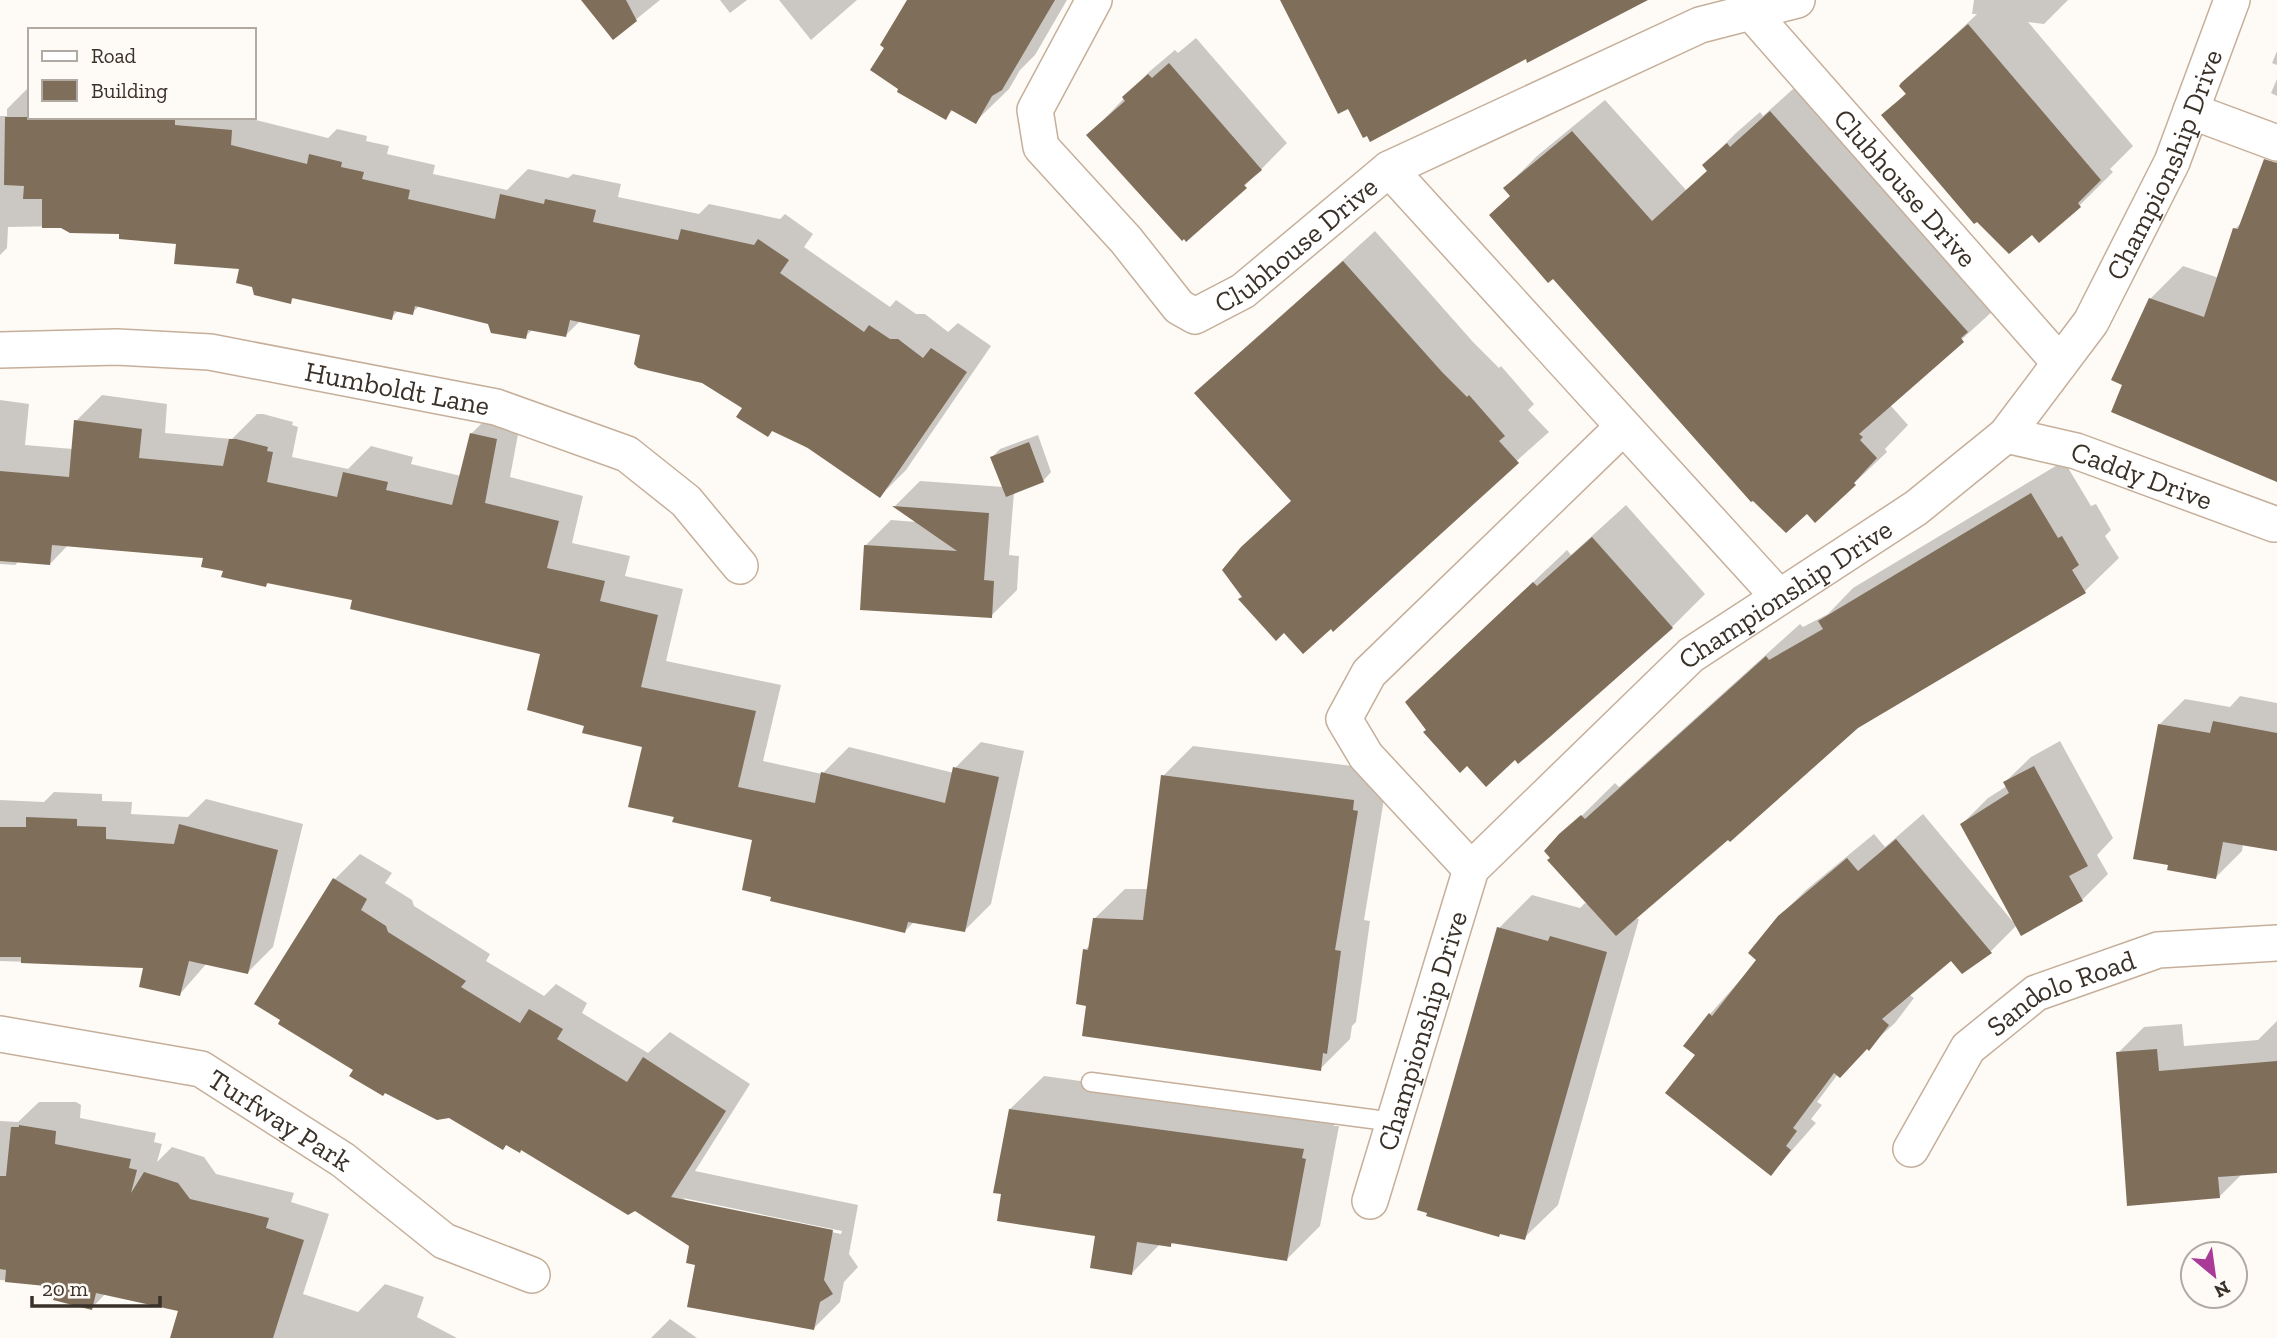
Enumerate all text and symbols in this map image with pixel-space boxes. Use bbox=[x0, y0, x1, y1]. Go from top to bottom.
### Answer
legend bbox=[28, 28, 256, 119]
text: Road bbox=[91, 43, 137, 68]
street label: Championship Drive bbox=[2099, 45, 2229, 285]
text: Building bbox=[91, 78, 168, 103]
street label: Clubhouse Drive bbox=[1827, 102, 1984, 274]
street label: Clubhouse Drive bbox=[1209, 170, 1384, 320]
street label: Humboldt Lane bbox=[302, 354, 493, 422]
street label: Caddy Drive bbox=[2067, 434, 2217, 516]
street label: Championship Drive bbox=[1671, 512, 1898, 675]
street label: Championship Drive bbox=[1370, 907, 1474, 1154]
street label: Sandolo Road bbox=[1980, 943, 2139, 1043]
street label: Turfway Park bbox=[202, 1062, 358, 1178]
north arrow bbox=[2179, 1240, 2249, 1310]
scale bar bbox=[32, 1264, 159, 1308]
text: 20 m bbox=[42, 1276, 88, 1301]
text: N bbox=[2210, 1276, 2234, 1303]

